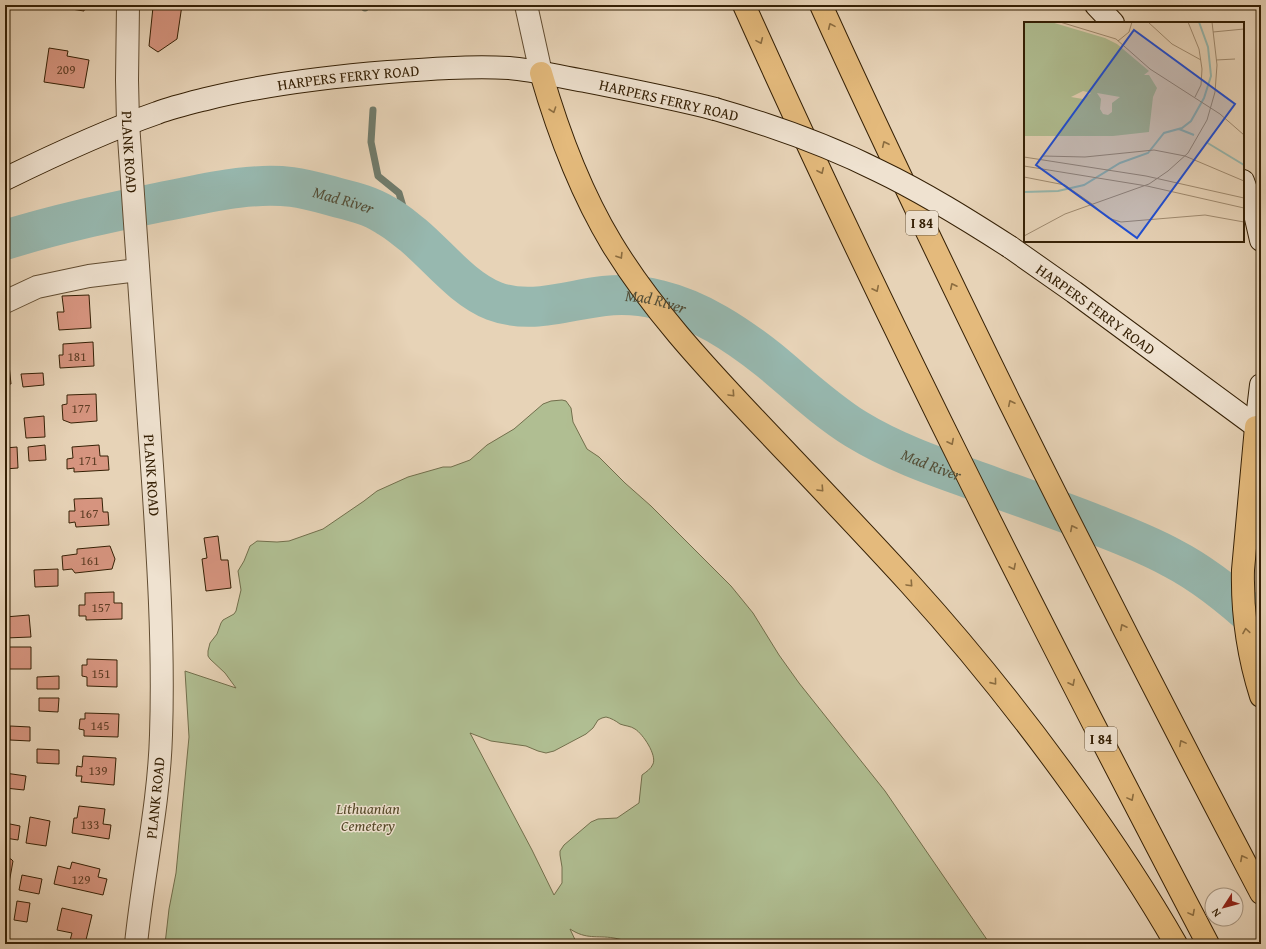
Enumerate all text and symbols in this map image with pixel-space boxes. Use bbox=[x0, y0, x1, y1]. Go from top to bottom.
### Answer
one-way arrow bbox=[827, 22, 835, 29]
inset map bbox=[1024, 22, 1244, 242]
one-way arrow bbox=[756, 37, 764, 44]
street label: HARPERS FERRY ROAD bbox=[276, 59, 420, 95]
house number: 209 bbox=[57, 60, 75, 79]
street label: HARPERS FERRY ROAD bbox=[597, 74, 741, 126]
one-way arrow bbox=[548, 107, 556, 114]
street label: PLANK ROAD bbox=[117, 111, 143, 194]
one-way arrow bbox=[882, 140, 890, 148]
one-way arrow bbox=[816, 167, 824, 175]
water label: Mad River bbox=[310, 179, 379, 220]
road number: I 84 bbox=[906, 211, 938, 235]
one-way arrow bbox=[616, 252, 623, 259]
street label: HARPERS FERRY ROAD bbox=[1032, 258, 1160, 359]
water label: Mad River bbox=[624, 283, 691, 320]
one-way arrow bbox=[950, 283, 958, 291]
one-way arrow bbox=[871, 284, 879, 292]
house number: 181 bbox=[68, 347, 86, 366]
one-way arrow bbox=[727, 389, 734, 397]
house number: 177 bbox=[72, 399, 90, 418]
one-way arrow bbox=[1008, 400, 1015, 407]
street label: PLANK ROAD bbox=[139, 433, 166, 517]
one-way arrow bbox=[946, 437, 953, 445]
water label: Mad River bbox=[898, 442, 966, 487]
house number: 171 bbox=[79, 451, 97, 470]
one-way arrow bbox=[816, 484, 823, 492]
house number: 167 bbox=[80, 504, 98, 523]
one-way arrow bbox=[1070, 525, 1078, 532]
house number: 161 bbox=[81, 551, 99, 570]
one-way arrow bbox=[1009, 562, 1016, 570]
one-way arrow bbox=[905, 579, 912, 587]
house number: 157 bbox=[92, 598, 110, 617]
one-way arrow bbox=[1120, 624, 1128, 632]
one-way arrow bbox=[1242, 628, 1251, 634]
house number: 151 bbox=[92, 664, 110, 683]
one-way arrow bbox=[990, 678, 997, 685]
one-way arrow bbox=[1067, 678, 1075, 686]
house number: 145 bbox=[91, 716, 109, 735]
road number: I 84 bbox=[1085, 727, 1117, 751]
one-way arrow bbox=[1180, 740, 1187, 747]
street label: PLANK ROAD bbox=[140, 756, 170, 840]
house number: 139 bbox=[89, 761, 107, 780]
one-way arrow bbox=[1127, 794, 1134, 801]
park label: Lithuanian Cemetery bbox=[335, 798, 400, 836]
house number: 133 bbox=[81, 815, 99, 834]
one-way arrow bbox=[1240, 855, 1247, 862]
house number: 129 bbox=[72, 870, 90, 889]
north arrow bbox=[1204, 887, 1244, 927]
text: N bbox=[1207, 905, 1225, 921]
one-way arrow bbox=[1187, 909, 1195, 916]

